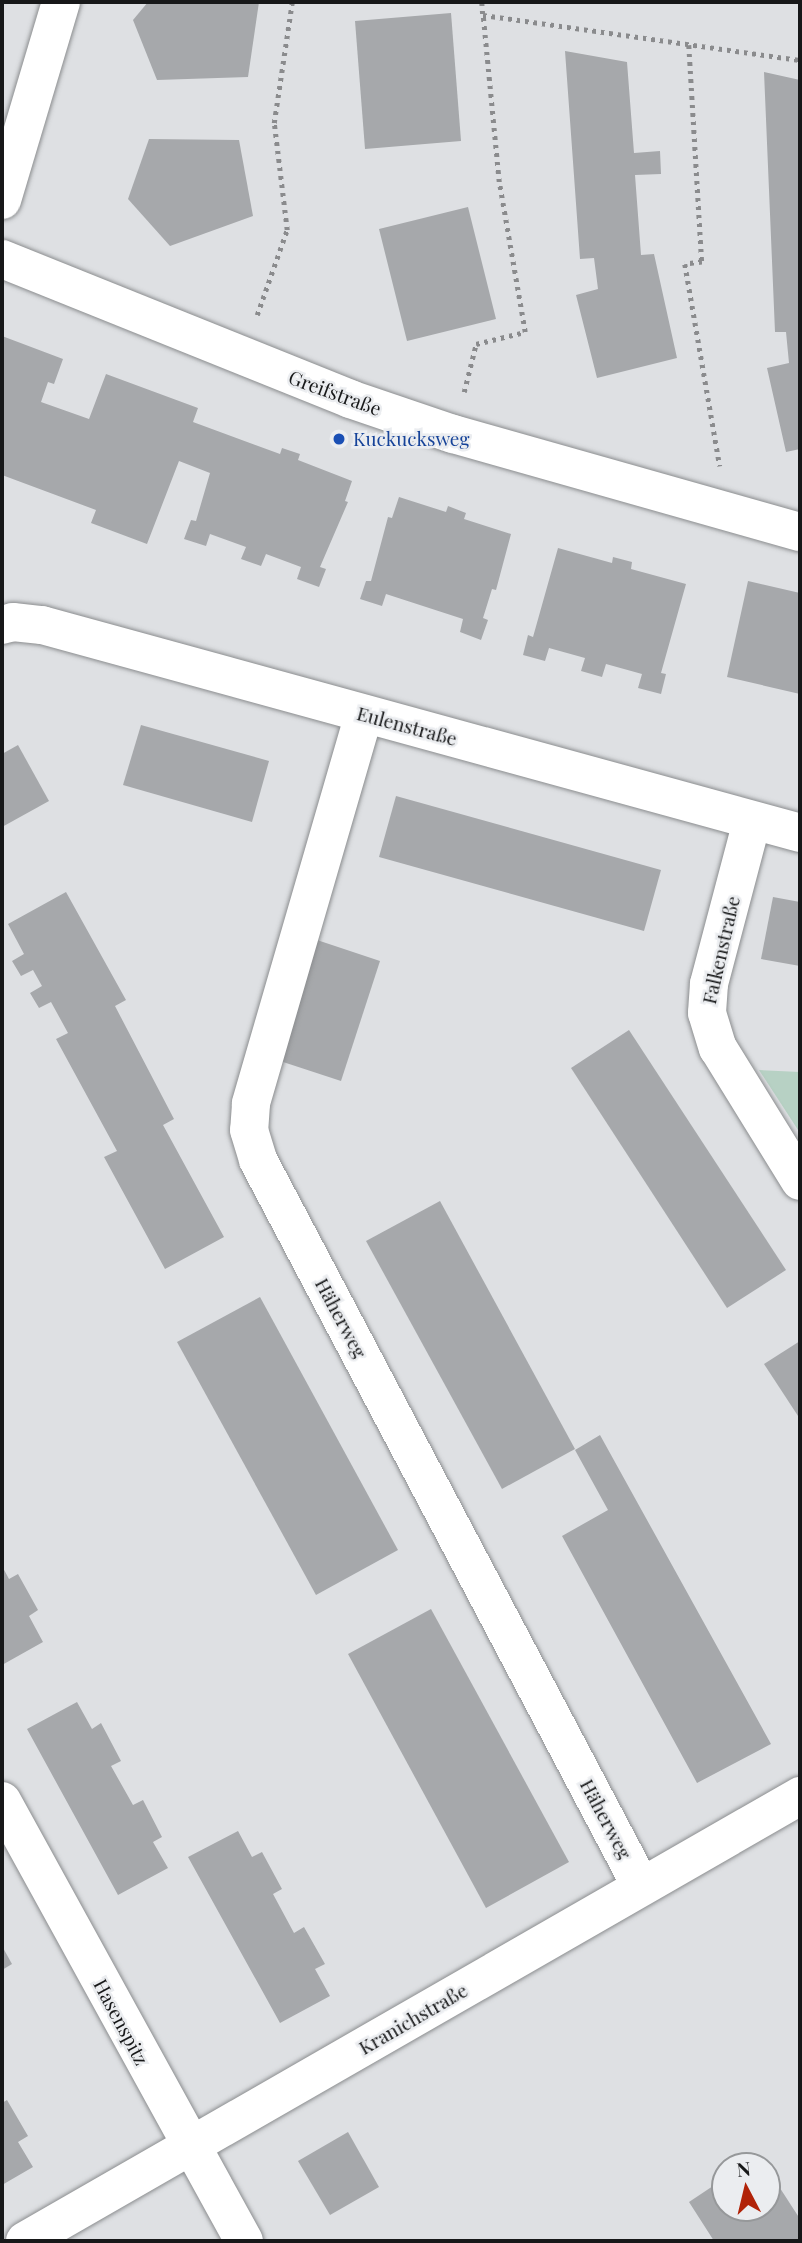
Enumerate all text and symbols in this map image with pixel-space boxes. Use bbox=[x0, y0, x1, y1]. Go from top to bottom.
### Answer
street label: Greifstraße bbox=[286, 366, 384, 420]
place label: Kuckucksweg bbox=[353, 428, 469, 450]
marker: Kuckucksweg bbox=[331, 431, 347, 447]
street label: Eulenstraße bbox=[354, 702, 460, 750]
street label: Falkenstraße bbox=[698, 894, 744, 1006]
street label: Häherweg bbox=[310, 1274, 372, 1362]
street label: Häherweg bbox=[575, 1775, 637, 1863]
street label: Hasenspitz bbox=[89, 1975, 153, 2069]
street label: Kranichstraße bbox=[355, 1979, 471, 2059]
north arrow bbox=[711, 2152, 781, 2222]
text: N bbox=[735, 2154, 752, 2182]

